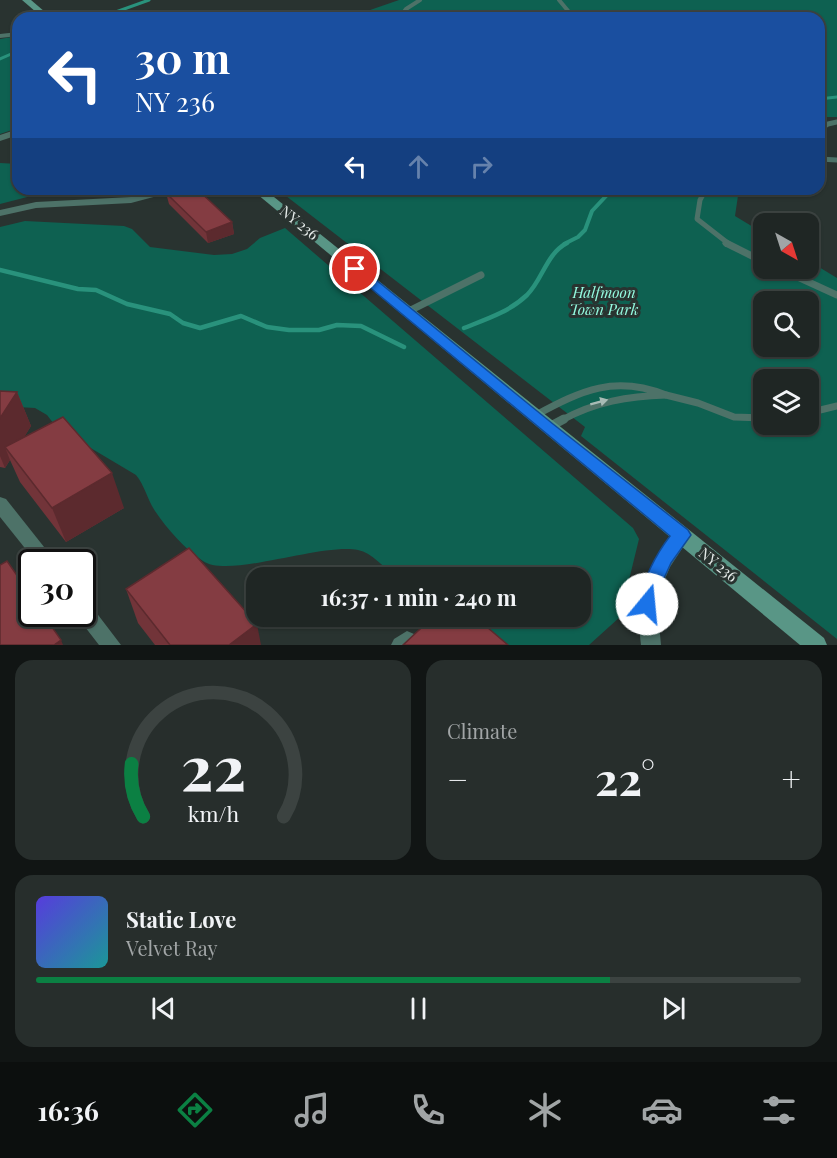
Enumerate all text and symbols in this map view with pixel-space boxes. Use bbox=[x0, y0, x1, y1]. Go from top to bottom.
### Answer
text: 30 m bbox=[135, 29, 230, 85]
icon: left bbox=[36, 36, 114, 114]
text: NY 236 bbox=[135, 83, 215, 119]
icon: left bbox=[339, 150, 372, 183]
icon: ahead bbox=[402, 150, 435, 183]
icon: right bbox=[465, 150, 498, 183]
street label: NY 236 bbox=[276, 200, 323, 244]
north arrow bbox=[753, 213, 819, 279]
map controls bbox=[753, 213, 819, 435]
pin bbox=[329, 243, 380, 294]
icon: arrive bbox=[338, 252, 371, 285]
park label: Halfmoon Town Park bbox=[570, 282, 639, 319]
button: search bbox=[753, 291, 819, 357]
button: layers bbox=[753, 369, 819, 435]
one-way arrow bbox=[590, 397, 609, 407]
street label: NY 236 bbox=[695, 542, 742, 586]
speed limit sign: 30 bbox=[18, 549, 96, 627]
position arrow bbox=[615, 572, 679, 636]
text: 16:37 · 1 min · 240 m bbox=[320, 582, 517, 612]
text: Climate bbox=[447, 717, 517, 744]
text: 22 bbox=[180, 723, 246, 807]
text: 22° bbox=[595, 747, 655, 807]
text: − bbox=[447, 756, 468, 800]
text: + bbox=[782, 756, 801, 800]
text: km/h bbox=[187, 799, 239, 827]
text: Static Love bbox=[126, 904, 236, 934]
text: Velvet Ray bbox=[126, 934, 218, 961]
icon: previous bbox=[147, 992, 180, 1025]
icon: pause bbox=[402, 992, 435, 1025]
icon: next bbox=[657, 992, 690, 1025]
icon: directions bbox=[174, 1089, 216, 1131]
icon: music bbox=[291, 1089, 333, 1131]
icon: phone bbox=[407, 1089, 449, 1131]
icon: climate bbox=[524, 1089, 566, 1131]
icon: car bbox=[641, 1089, 683, 1131]
icon: filters bbox=[758, 1089, 800, 1131]
text: 16:36 bbox=[37, 1092, 99, 1128]

